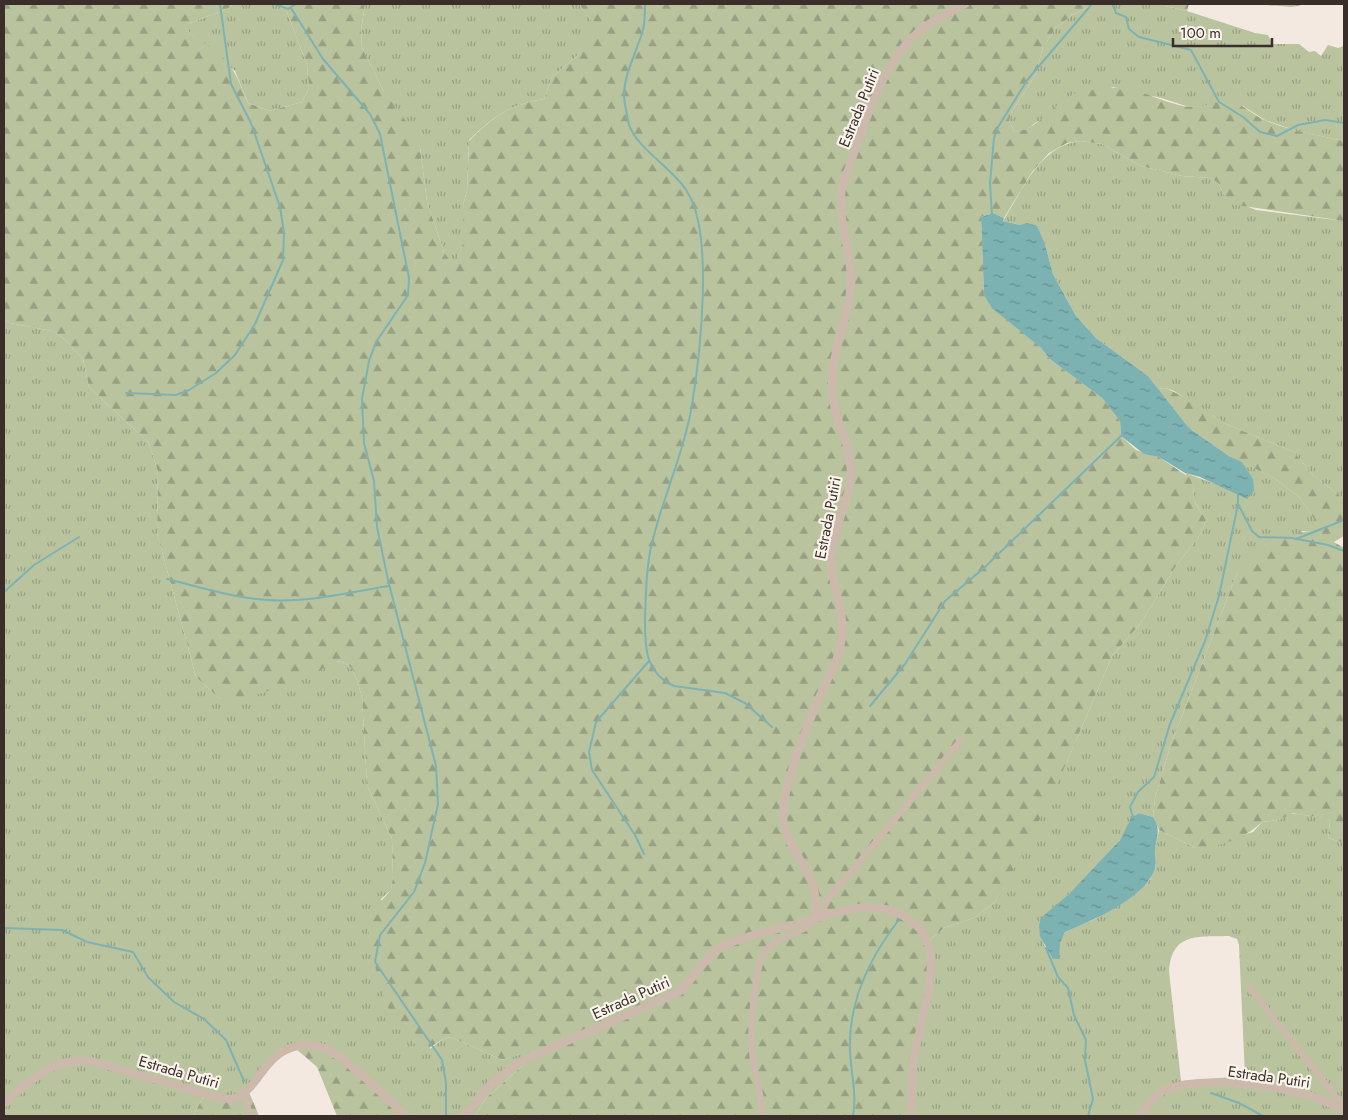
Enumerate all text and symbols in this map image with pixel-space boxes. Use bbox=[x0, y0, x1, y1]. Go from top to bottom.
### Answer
scale bar bbox=[1173, 15, 1272, 47]
text: 100 m bbox=[1180, 22, 1221, 44]
street label: Estrada Putiri bbox=[833, 65, 885, 151]
street label: Estrada Putiri bbox=[809, 475, 847, 561]
street label: Estrada Putiri bbox=[589, 971, 673, 1025]
street label: Estrada Putiri bbox=[136, 1050, 222, 1094]
street label: Estrada Putiri bbox=[1226, 1060, 1312, 1094]

